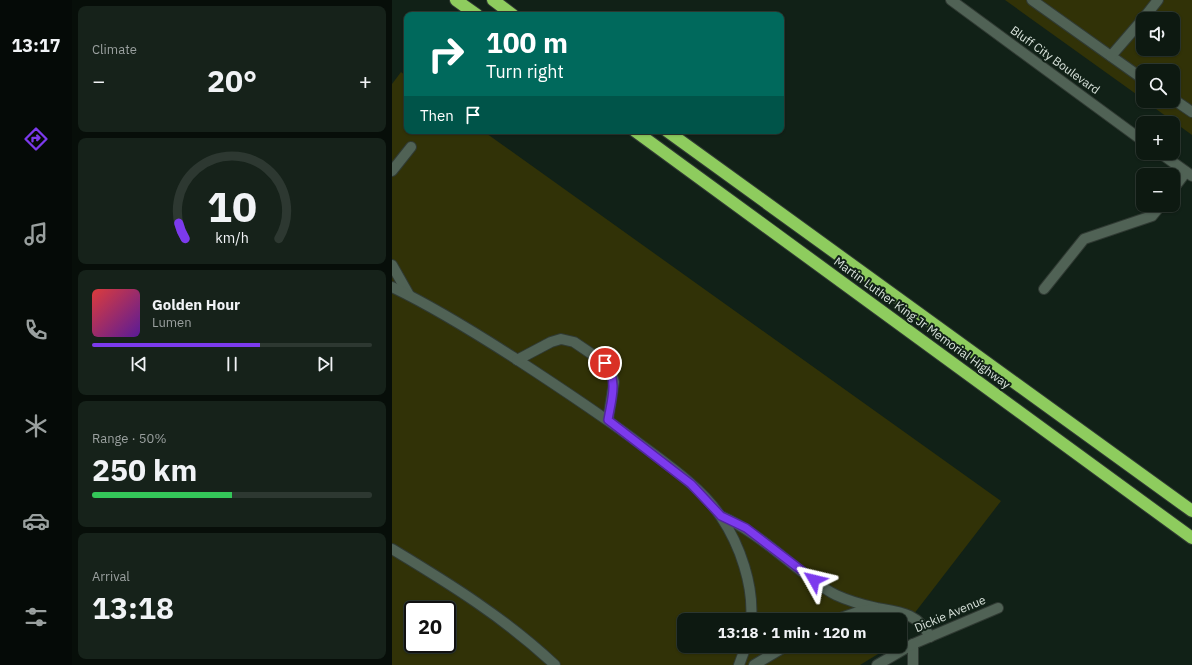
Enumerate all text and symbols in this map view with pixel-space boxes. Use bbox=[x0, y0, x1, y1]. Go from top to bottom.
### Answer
map controls bbox=[1136, 12, 1180, 212]
button: sound bbox=[1136, 12, 1180, 56]
street label: Bluff City Boulevard bbox=[1008, 22, 1103, 97]
text: 100 m bbox=[486, 24, 568, 61]
icon: right bbox=[420, 28, 472, 80]
text: 13:17 bbox=[11, 34, 61, 57]
text: Climate bbox=[92, 41, 137, 58]
text: Turn right bbox=[486, 60, 564, 83]
text: 20° bbox=[207, 61, 257, 100]
button: search bbox=[1136, 64, 1180, 108]
text: − bbox=[92, 66, 105, 95]
text: + bbox=[359, 66, 372, 95]
icon: arrive bbox=[462, 104, 484, 126]
text: Then bbox=[420, 106, 454, 125]
button: + bbox=[1136, 116, 1180, 160]
icon: directions bbox=[22, 125, 50, 153]
button: − bbox=[1136, 168, 1180, 212]
text: 10 bbox=[207, 178, 257, 232]
icon: music bbox=[22, 220, 50, 248]
text: km/h bbox=[215, 227, 249, 246]
street label: Martin Luther King Jr Memorial Highway bbox=[831, 254, 1013, 392]
text: Golden Hour bbox=[152, 295, 240, 314]
text: Lumen bbox=[152, 314, 192, 331]
icon: phone bbox=[22, 316, 50, 344]
pin bbox=[588, 346, 622, 380]
icon: arrive bbox=[594, 352, 616, 374]
icon: previous bbox=[128, 353, 150, 375]
icon: pause bbox=[221, 353, 243, 375]
icon: next bbox=[314, 353, 336, 375]
icon: climate bbox=[22, 412, 50, 440]
text: Range · 50% bbox=[92, 430, 166, 447]
text: 250 km bbox=[92, 450, 197, 489]
icon: car bbox=[22, 507, 50, 535]
position arrow bbox=[793, 559, 835, 601]
text: Arrival bbox=[92, 568, 130, 585]
text: 13:18 bbox=[92, 588, 174, 627]
street label: Dickie Avenue bbox=[912, 592, 988, 635]
speed limit sign: 20 bbox=[404, 601, 456, 653]
icon: filters bbox=[22, 603, 50, 631]
text: 13:18 · 1 min · 120 m bbox=[718, 623, 866, 642]

